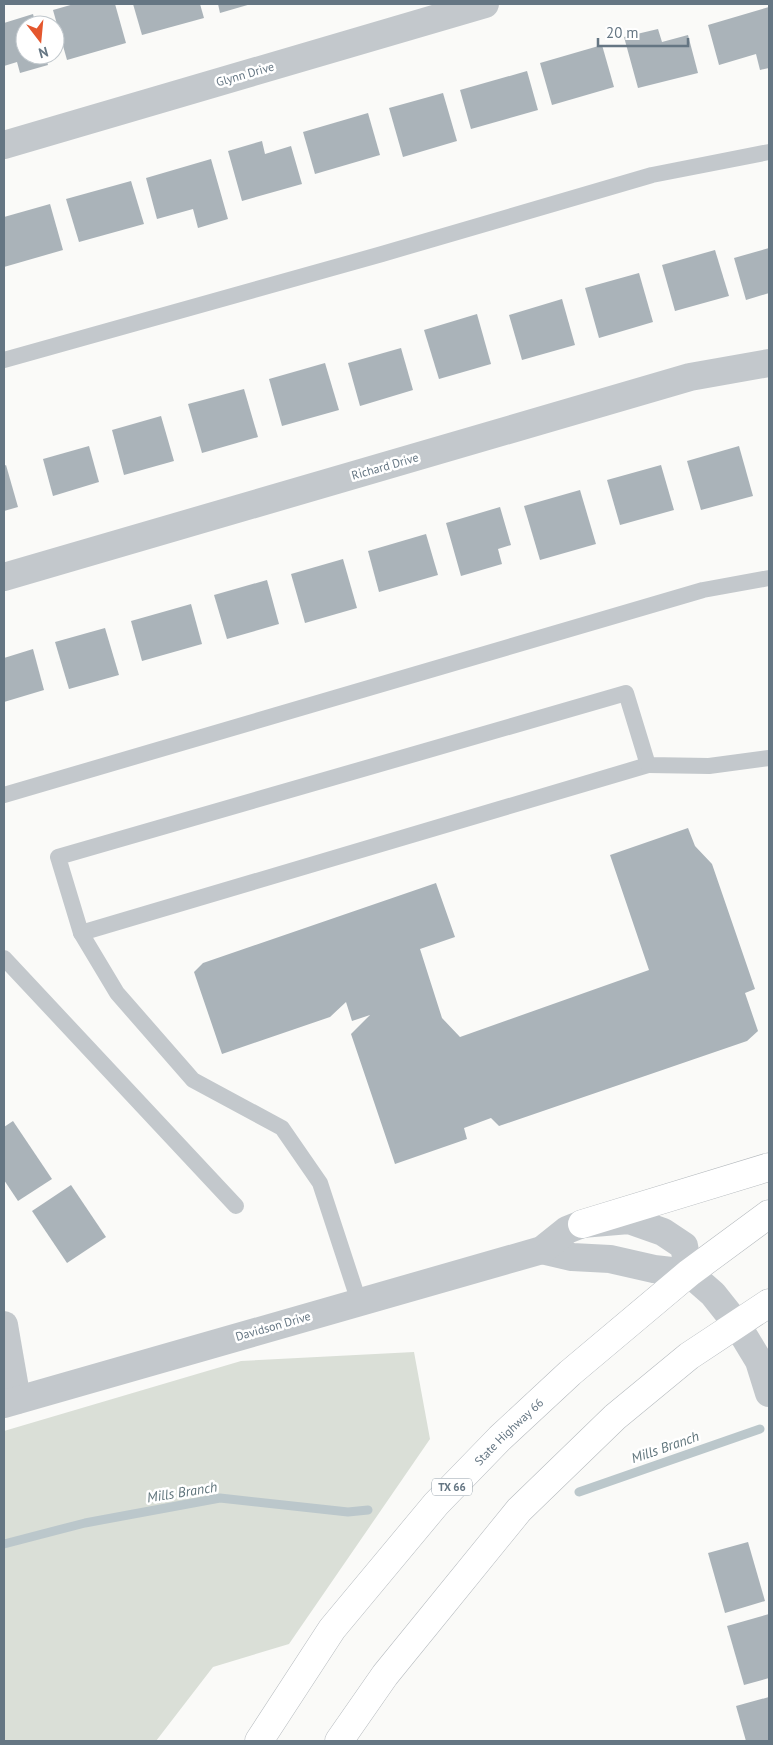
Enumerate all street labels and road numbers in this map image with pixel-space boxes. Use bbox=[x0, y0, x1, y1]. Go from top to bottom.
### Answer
street label: Glynn Drive bbox=[214, 59, 276, 89]
street label: Richard Drive bbox=[350, 449, 420, 483]
street label: Davidson Drive bbox=[234, 1308, 312, 1344]
street label: State Highway 66 bbox=[471, 1394, 546, 1468]
road number: TX 66 bbox=[432, 1478, 472, 1495]

